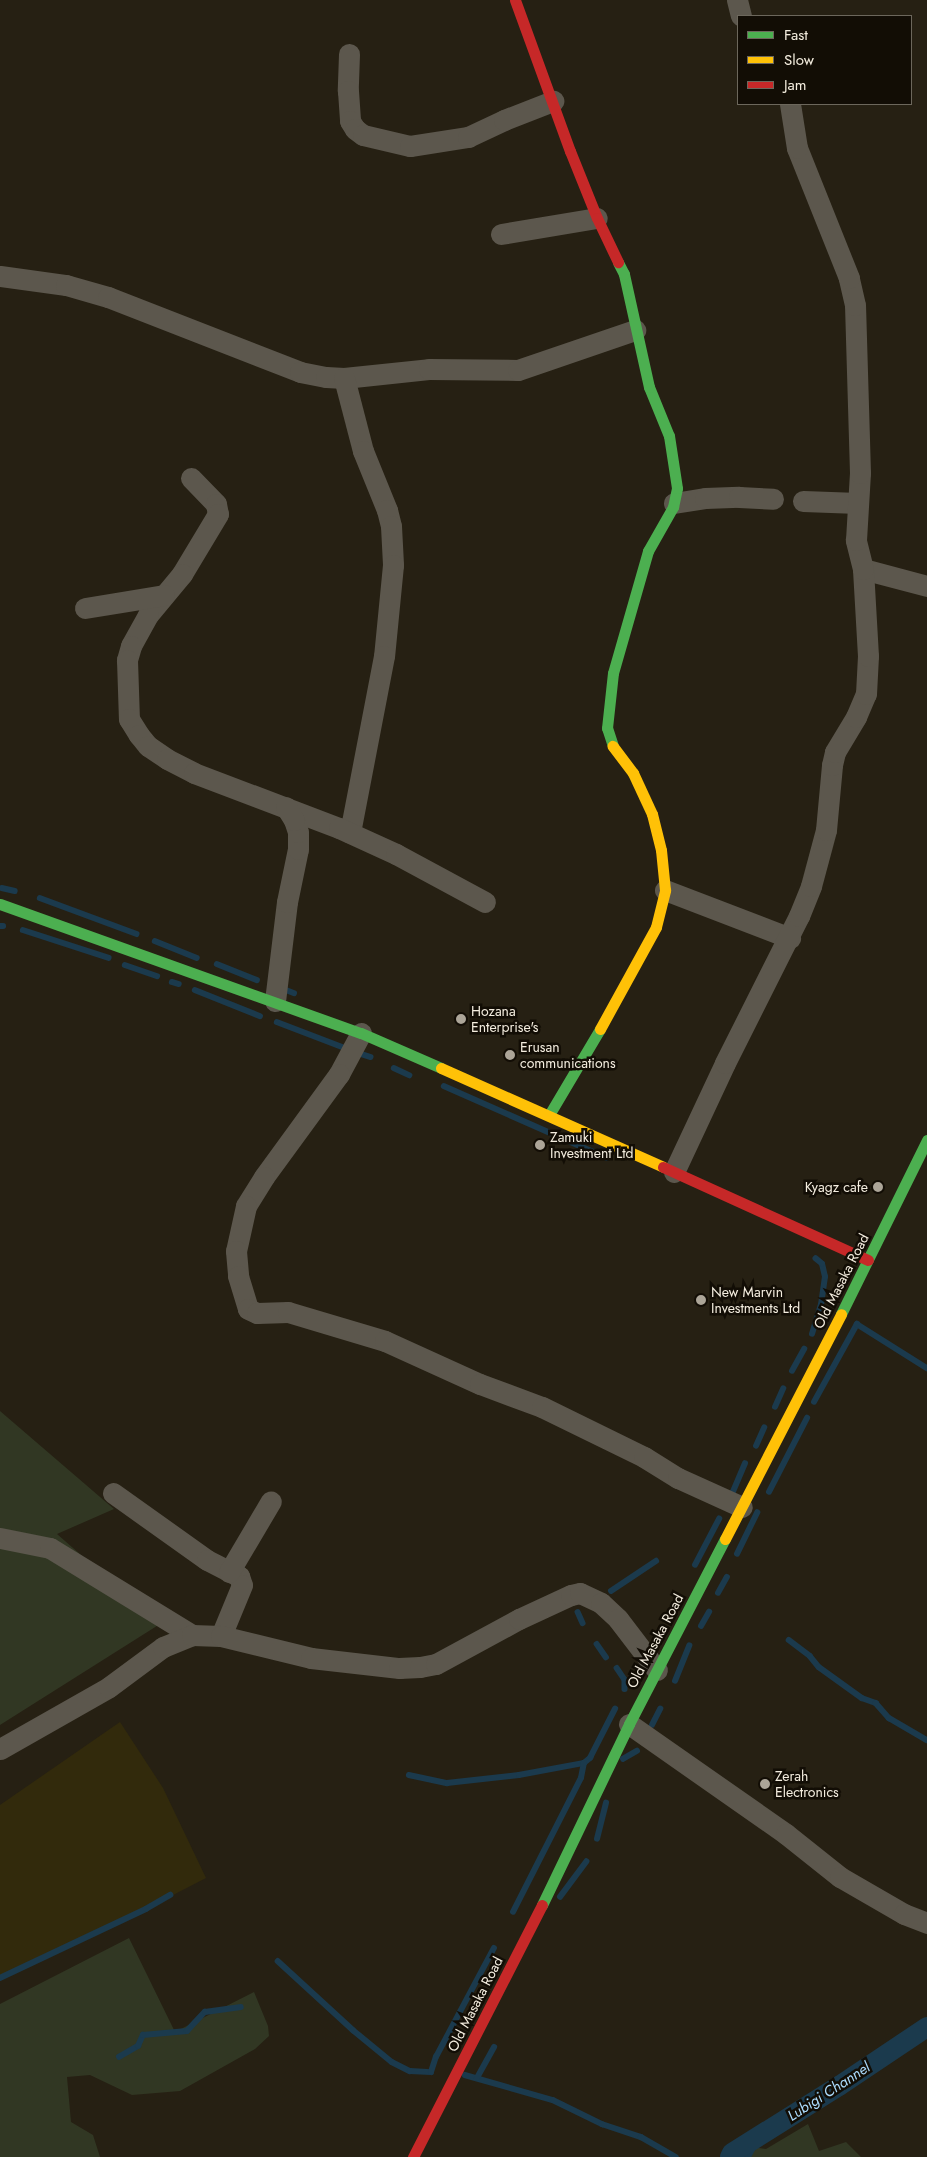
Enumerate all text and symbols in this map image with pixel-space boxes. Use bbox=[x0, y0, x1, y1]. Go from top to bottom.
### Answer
legend bbox=[737, 15, 912, 105]
text: Fast bbox=[784, 24, 808, 46]
text: Slow bbox=[784, 49, 814, 71]
text: Jam bbox=[784, 74, 807, 96]
place label: Hozana Enterprise's bbox=[471, 1003, 539, 1036]
marker: Hozana Enterprise's bbox=[455, 1013, 467, 1025]
place label: Erusan communications bbox=[520, 1039, 616, 1072]
marker: Erusan communications bbox=[504, 1049, 516, 1061]
place label: Zamuki Investment Ltd bbox=[550, 1129, 634, 1162]
marker: Zamuki Investment Ltd bbox=[534, 1139, 546, 1151]
place label: Kyagz cafe bbox=[805, 1179, 868, 1195]
marker: Kyagz cafe bbox=[872, 1181, 884, 1193]
street label: Old Masaka Road bbox=[810, 1231, 872, 1331]
place label: New Marvin Investments Ltd bbox=[711, 1284, 800, 1316]
marker: New Marvin Investments Ltd bbox=[695, 1294, 707, 1306]
street label: Old Masaka Road bbox=[623, 1591, 687, 1691]
place label: Zerah Electronics bbox=[775, 1768, 839, 1800]
marker: Zerah Electronics bbox=[759, 1778, 771, 1790]
street label: Old Masaka Road bbox=[444, 1954, 506, 2054]
water label: Lubigi Channel bbox=[784, 2059, 874, 2125]

